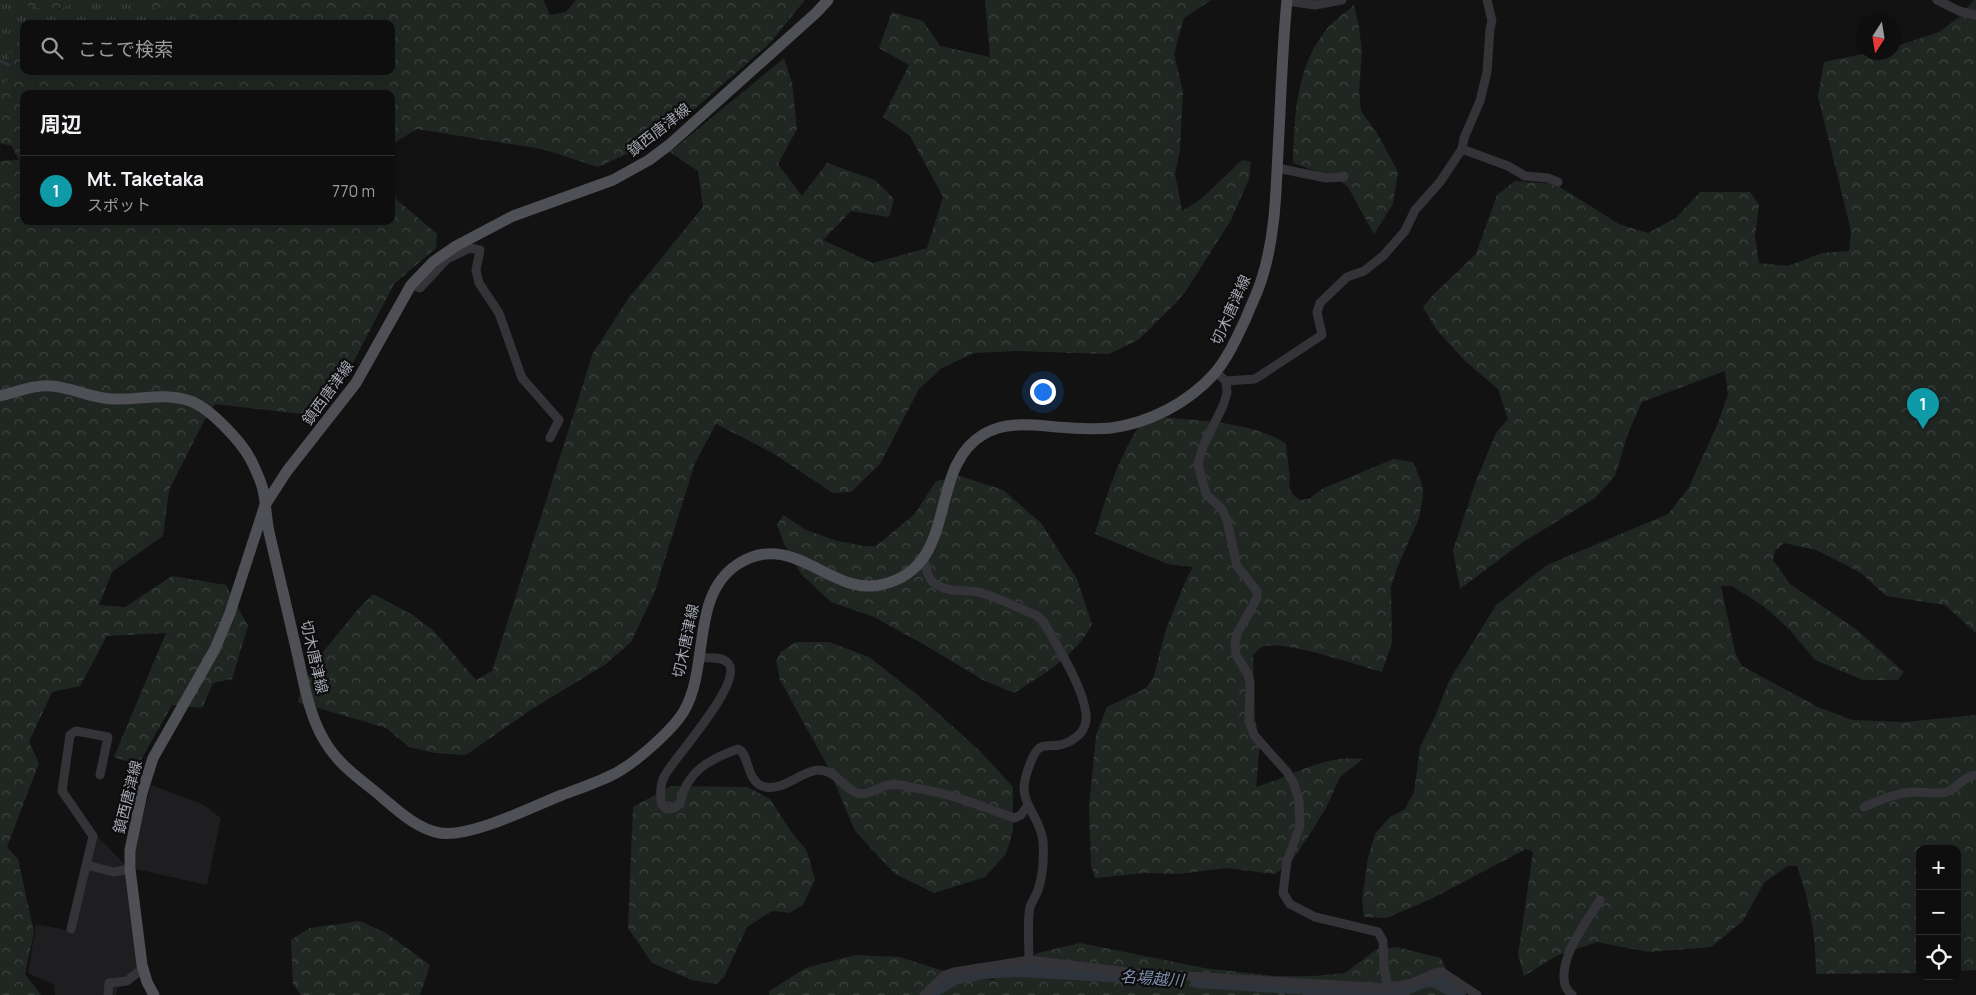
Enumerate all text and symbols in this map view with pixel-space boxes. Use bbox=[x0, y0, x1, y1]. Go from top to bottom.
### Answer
north arrow bbox=[1856, 15, 1901, 60]
search box bbox=[20, 20, 395, 75]
icon: search bbox=[38, 34, 66, 62]
text: ここで検索 bbox=[78, 36, 173, 62]
street label: 鎮西唐津線 bbox=[623, 98, 695, 161]
text: 周辺 bbox=[40, 110, 82, 138]
text: Mt. Taketaka bbox=[87, 166, 204, 192]
text: 1 bbox=[52, 180, 60, 202]
text: 770 m bbox=[332, 180, 375, 202]
text: スポット bbox=[87, 194, 151, 216]
street label: 切木唐津線 bbox=[1206, 271, 1255, 348]
street label: 鎮西唐津線 bbox=[297, 356, 358, 429]
your location bbox=[1030, 379, 1056, 405]
pin: 1 bbox=[1907, 388, 1939, 429]
street label: 切木唐津線 bbox=[667, 602, 704, 680]
street label: 切木唐津線 bbox=[296, 618, 333, 696]
street label: 鎮西唐津線 bbox=[108, 758, 147, 836]
map controls bbox=[1916, 845, 1961, 980]
button: + bbox=[1916, 845, 1961, 890]
button: − bbox=[1916, 890, 1961, 935]
button: locate bbox=[1916, 935, 1961, 980]
water label: 名場越川 bbox=[1119, 965, 1187, 991]

